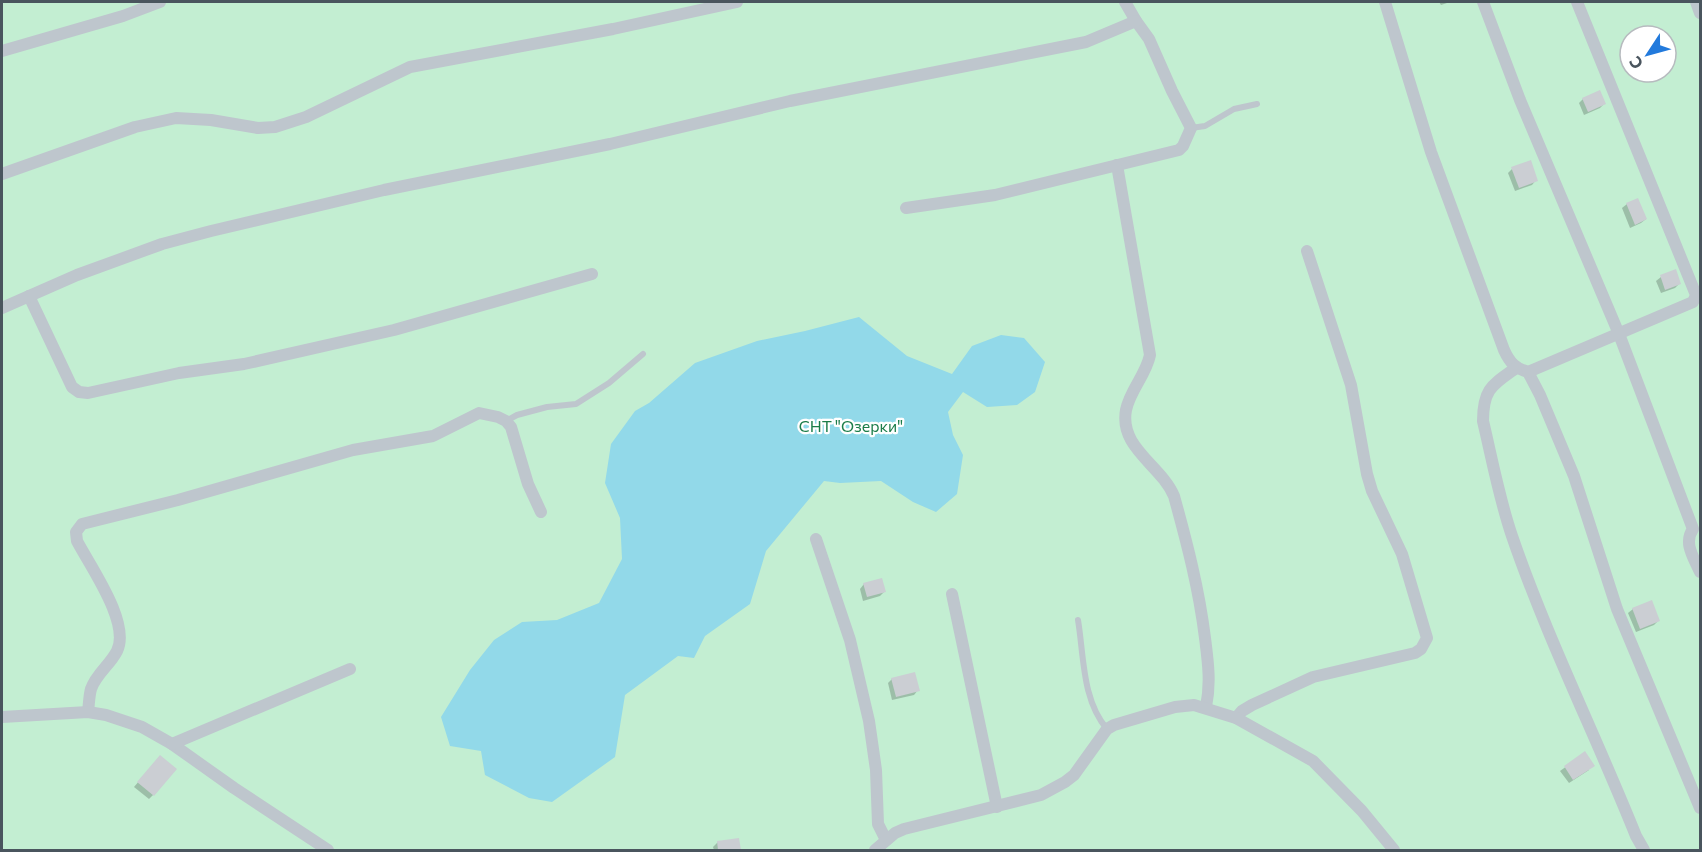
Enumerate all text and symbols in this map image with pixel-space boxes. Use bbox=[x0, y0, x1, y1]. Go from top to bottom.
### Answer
north arrow bbox=[1618, 24, 1678, 84]
text: С bbox=[1625, 53, 1646, 73]
park label: СНТ "Озерки" bbox=[799, 416, 903, 435]

